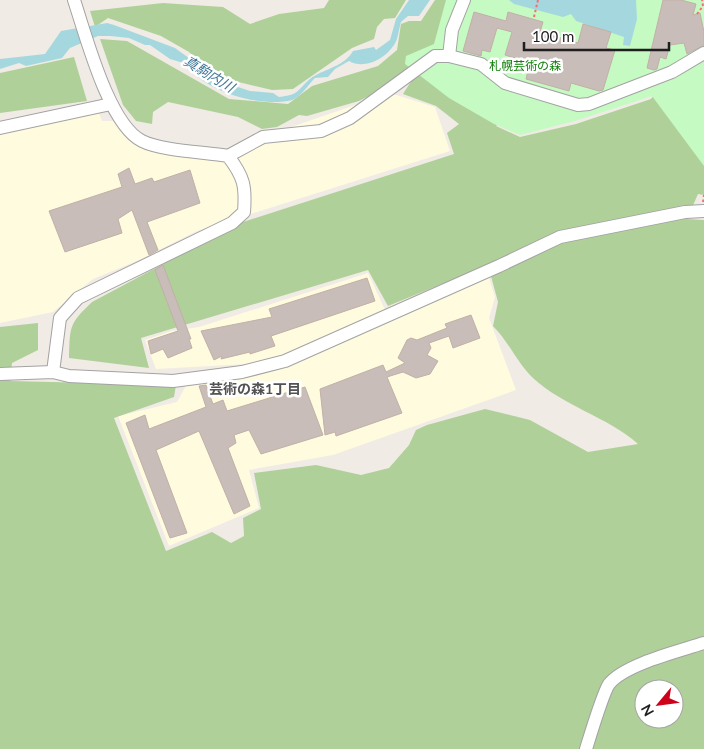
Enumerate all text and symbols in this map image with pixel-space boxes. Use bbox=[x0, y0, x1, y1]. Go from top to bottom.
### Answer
scale bar bbox=[524, 20, 669, 52]
text: 100 m bbox=[532, 27, 574, 45]
water label: 真駒内川 bbox=[181, 52, 239, 96]
park label: 札幌芸術の森 bbox=[489, 58, 561, 73]
district label: 芸術の森1丁目 bbox=[209, 380, 301, 397]
north arrow bbox=[634, 679, 684, 729]
text: N bbox=[637, 702, 657, 719]

